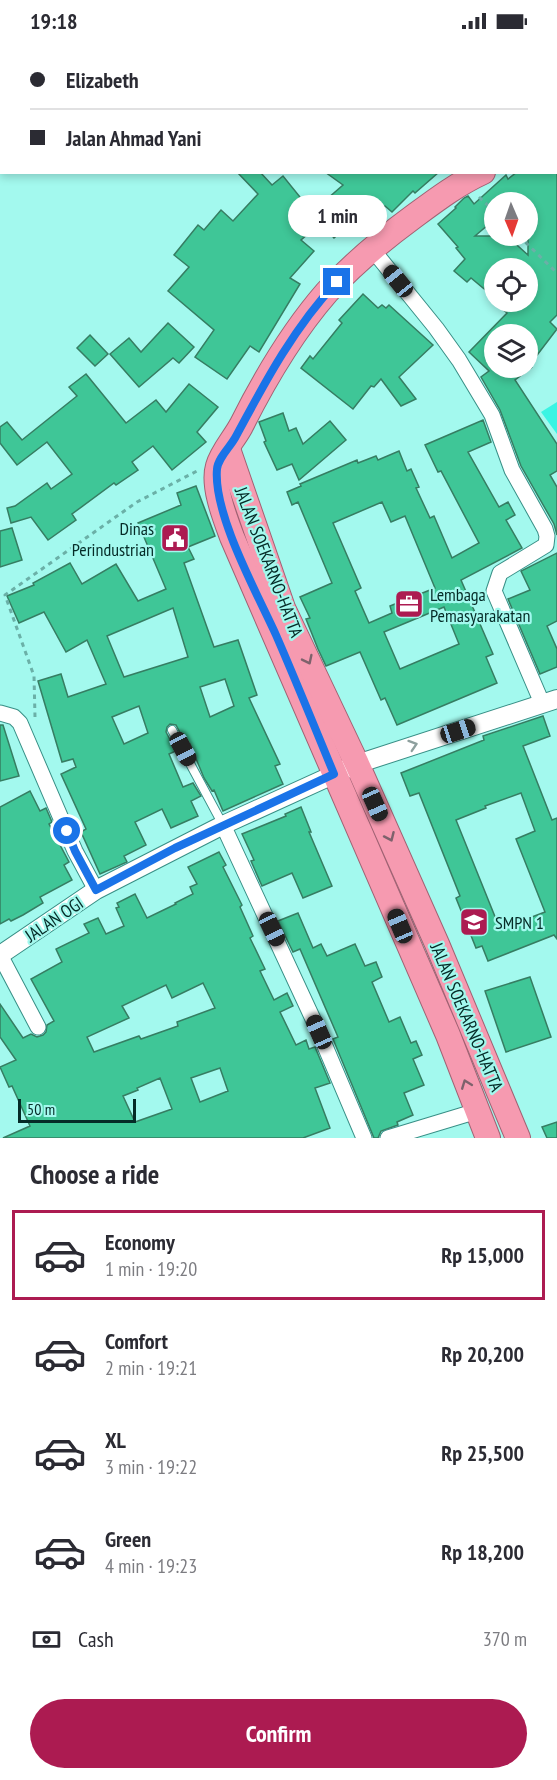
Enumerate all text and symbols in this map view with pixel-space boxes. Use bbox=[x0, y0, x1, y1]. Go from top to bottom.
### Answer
text: 19:18 bbox=[30, 7, 78, 35]
text: Elizabeth bbox=[66, 66, 139, 94]
text: Jalan Ahmad Yani bbox=[66, 124, 201, 152]
north arrow bbox=[484, 192, 538, 246]
map controls bbox=[484, 192, 538, 378]
callout: 1 min bbox=[288, 195, 386, 237]
text: 1 min bbox=[317, 203, 358, 229]
button: locate bbox=[484, 258, 538, 312]
car bbox=[380, 261, 416, 301]
route end bbox=[323, 268, 350, 295]
button: layers bbox=[484, 324, 538, 378]
street label: JALAN SOEKARNO-HATTA bbox=[229, 483, 308, 641]
place label: Dinas Perindustrian bbox=[72, 517, 154, 561]
public building icon: Dinas Perindustrian bbox=[159, 522, 191, 554]
place label: Lembaga Pemasyarakatan bbox=[430, 583, 530, 627]
office icon: Lembaga Pemasyarakatan bbox=[393, 588, 425, 620]
one-way arrow bbox=[300, 654, 312, 665]
car bbox=[438, 717, 478, 745]
car bbox=[167, 729, 199, 769]
one-way arrow bbox=[407, 740, 418, 753]
car bbox=[359, 784, 391, 824]
route start bbox=[53, 817, 80, 844]
one-way arrow bbox=[383, 831, 395, 842]
street label: JALAN OGI bbox=[20, 891, 88, 947]
car bbox=[385, 906, 415, 946]
school or university icon: SMPN 1 bbox=[458, 906, 490, 938]
car bbox=[256, 909, 288, 949]
place label: SMPN 1 bbox=[495, 911, 544, 934]
street label: JALAN SOEKARNO-HATTA bbox=[425, 938, 509, 1095]
car bbox=[303, 1012, 335, 1052]
one-way arrow bbox=[461, 1079, 474, 1089]
scale bar bbox=[18, 1096, 136, 1124]
text: 50 m bbox=[27, 1099, 55, 1119]
text: Choose a ride bbox=[30, 1157, 159, 1191]
icon: car bbox=[33, 1228, 87, 1282]
text: Economy bbox=[105, 1228, 175, 1256]
text: Rp 15,000 bbox=[441, 1241, 524, 1269]
text: 1 min · 19:20 bbox=[105, 1256, 197, 1282]
icon: car bbox=[33, 1327, 87, 1381]
text: Comfort bbox=[105, 1327, 168, 1355]
text: Rp 20,200 bbox=[441, 1340, 524, 1368]
text: 2 min · 19:21 bbox=[105, 1355, 197, 1381]
icon: car bbox=[33, 1426, 87, 1480]
text: XL bbox=[105, 1426, 126, 1454]
text: Rp 25,500 bbox=[441, 1439, 524, 1467]
text: 3 min · 19:22 bbox=[105, 1454, 197, 1480]
icon: car bbox=[33, 1525, 87, 1579]
text: Green bbox=[105, 1525, 151, 1553]
text: Rp 18,200 bbox=[441, 1538, 524, 1566]
text: 4 min · 19:23 bbox=[105, 1553, 197, 1579]
icon: cash bbox=[30, 1623, 63, 1656]
text: Cash bbox=[78, 1625, 114, 1653]
text: 370 m bbox=[483, 1626, 527, 1652]
button: Confirm bbox=[30, 1699, 527, 1768]

